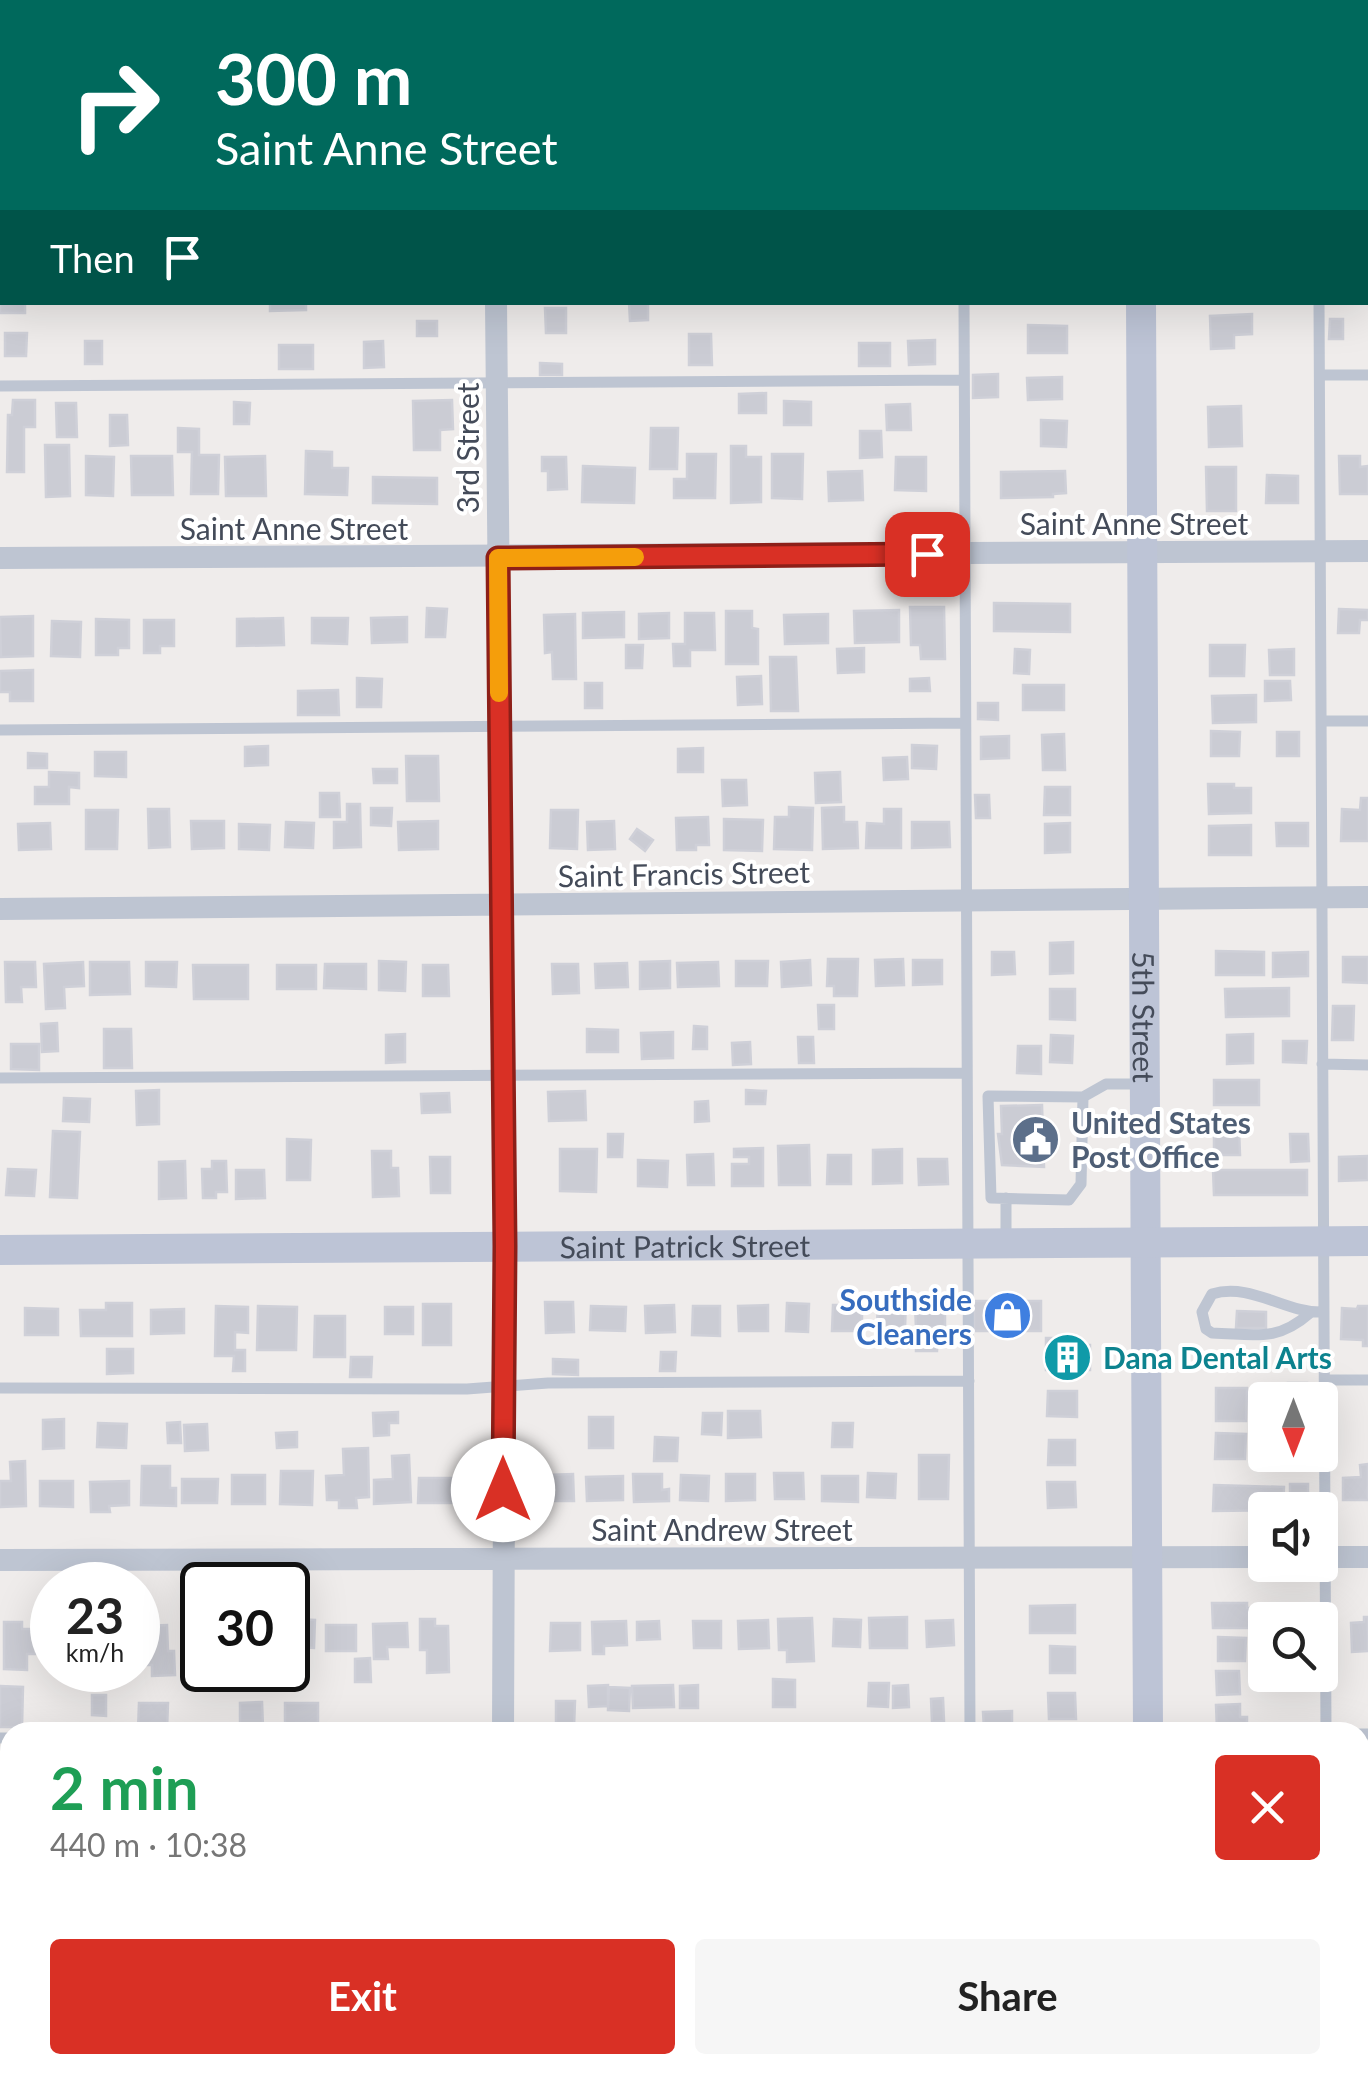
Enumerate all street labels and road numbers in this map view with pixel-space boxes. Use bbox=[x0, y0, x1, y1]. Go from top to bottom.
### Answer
street label: 3rd Street bbox=[449, 382, 485, 514]
street label: Saint Anne Street bbox=[1020, 505, 1248, 541]
street label: Saint Anne Street bbox=[180, 510, 408, 546]
street label: Saint Francis Street bbox=[558, 853, 811, 893]
street label: 5th Street bbox=[1126, 951, 1163, 1083]
street label: Saint Patrick Street bbox=[560, 1227, 811, 1264]
street label: Saint Andrew Street bbox=[591, 1511, 853, 1547]

